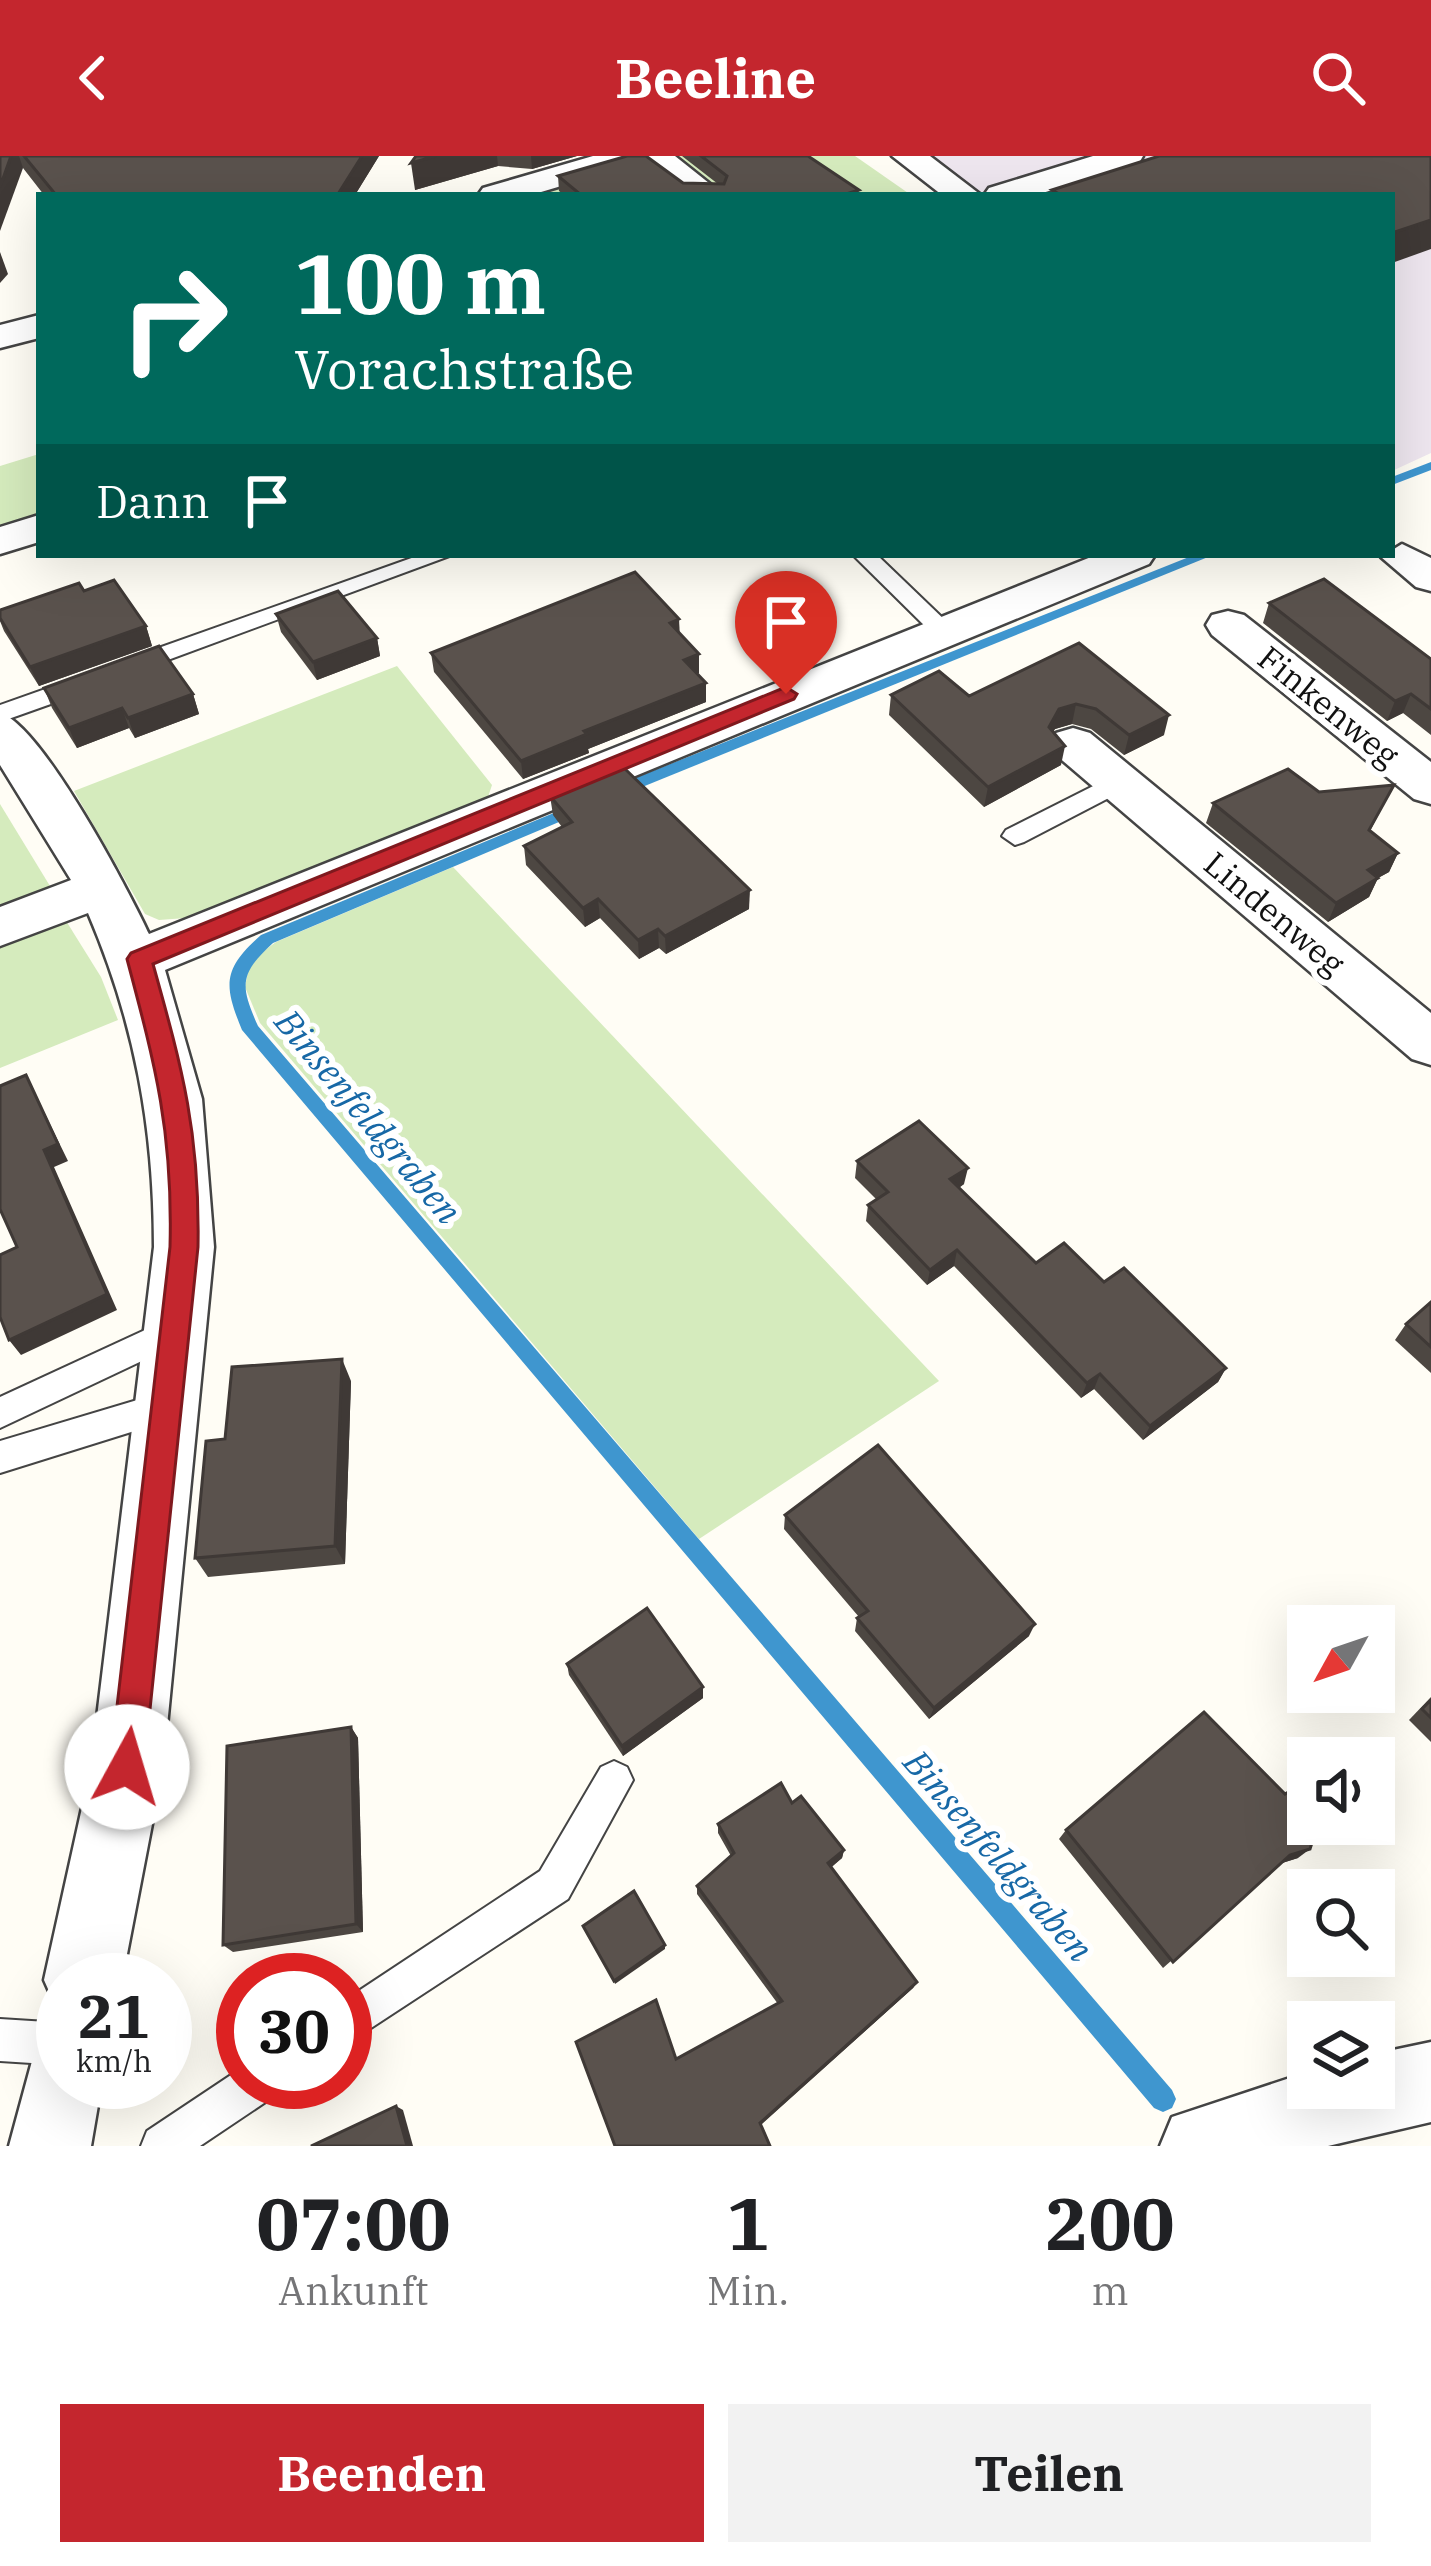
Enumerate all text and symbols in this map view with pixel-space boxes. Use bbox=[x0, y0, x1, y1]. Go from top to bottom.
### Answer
text: Beeline bbox=[615, 43, 816, 113]
icon: back bbox=[60, 45, 126, 111]
icon: search bbox=[1305, 45, 1371, 111]
text: 100 m bbox=[294, 228, 546, 337]
icon: right bbox=[96, 240, 252, 396]
text: Vorachstraße bbox=[294, 334, 634, 404]
icon: arrive bbox=[234, 468, 300, 534]
text: Dann bbox=[96, 472, 210, 530]
pin bbox=[735, 571, 837, 694]
icon: arrive bbox=[753, 589, 819, 655]
street label: Finkenweg bbox=[1250, 636, 1408, 776]
street label: Lindenweg bbox=[1196, 842, 1354, 984]
water label: Binsenfeldgraben bbox=[265, 998, 473, 1233]
north arrow bbox=[1287, 1605, 1395, 1713]
map controls bbox=[1287, 1605, 1395, 2109]
position arrow bbox=[64, 1704, 190, 1830]
button: sound bbox=[1287, 1737, 1395, 1845]
water label: Binsenfeldgraben bbox=[893, 1738, 1104, 1971]
button: search bbox=[1287, 1869, 1395, 1977]
speed limit sign: 30 bbox=[216, 1953, 372, 2109]
text: 21 bbox=[78, 1976, 150, 2055]
button: layers bbox=[1287, 2001, 1395, 2109]
text: km/h bbox=[76, 2041, 152, 2080]
text: 07:00 bbox=[256, 2176, 451, 2270]
text: 1 bbox=[726, 2176, 770, 2270]
text: 200 bbox=[1045, 2176, 1175, 2270]
text: Ankunft bbox=[278, 2265, 429, 2316]
text: Min. bbox=[707, 2265, 789, 2316]
text: m bbox=[1091, 2265, 1129, 2316]
button: Beenden bbox=[60, 2404, 704, 2542]
button: Teilen bbox=[728, 2404, 1371, 2542]

